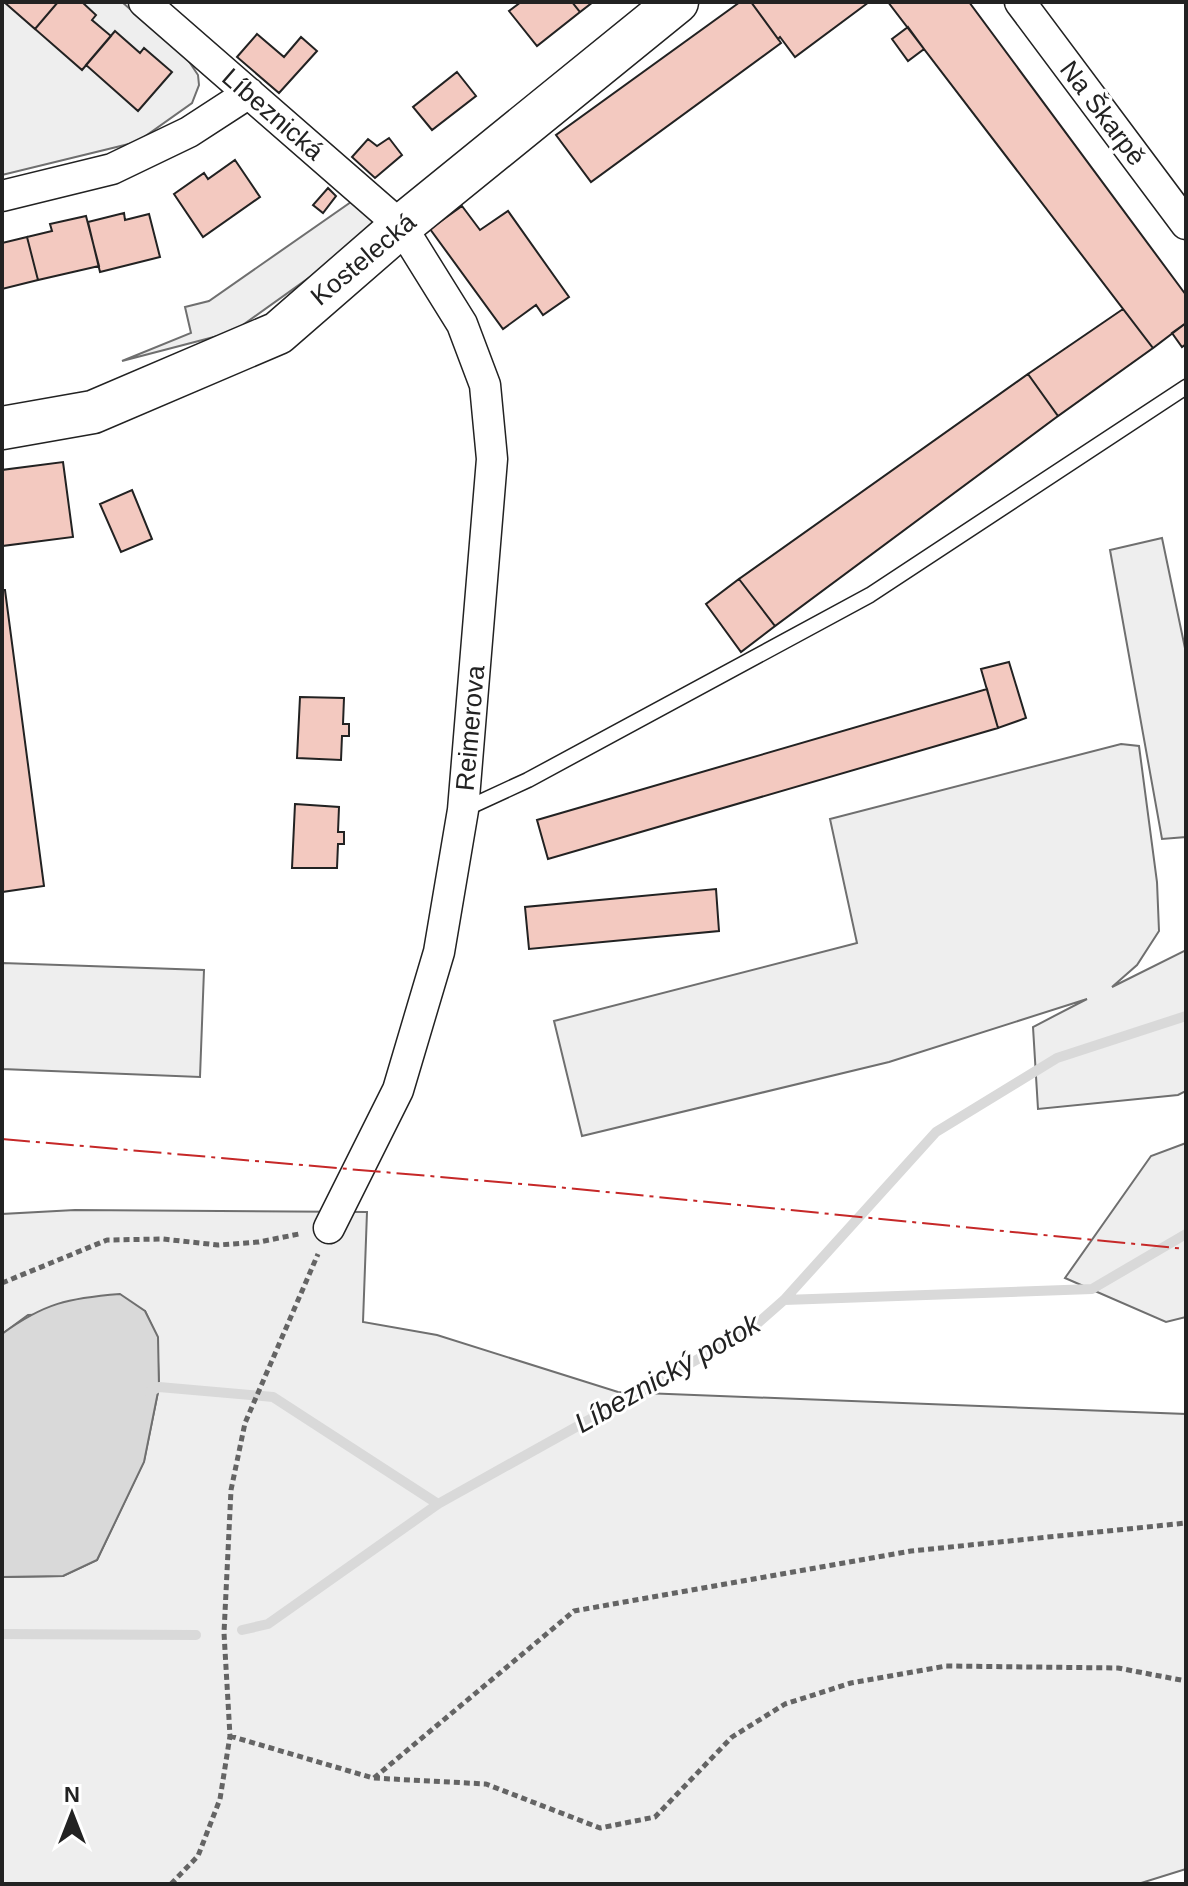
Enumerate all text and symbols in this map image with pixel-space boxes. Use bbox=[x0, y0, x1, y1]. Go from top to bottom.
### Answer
street label: Na Škarpě bbox=[1054, 55, 1152, 171]
street label: Líbeznická bbox=[216, 62, 330, 166]
street label: Kostelecká bbox=[305, 206, 422, 311]
street label: Reimerova bbox=[450, 664, 490, 792]
water label: Líbeznický potok bbox=[569, 1307, 767, 1439]
north arrow bbox=[32, 1774, 112, 1854]
text: N bbox=[64, 1782, 80, 1807]

